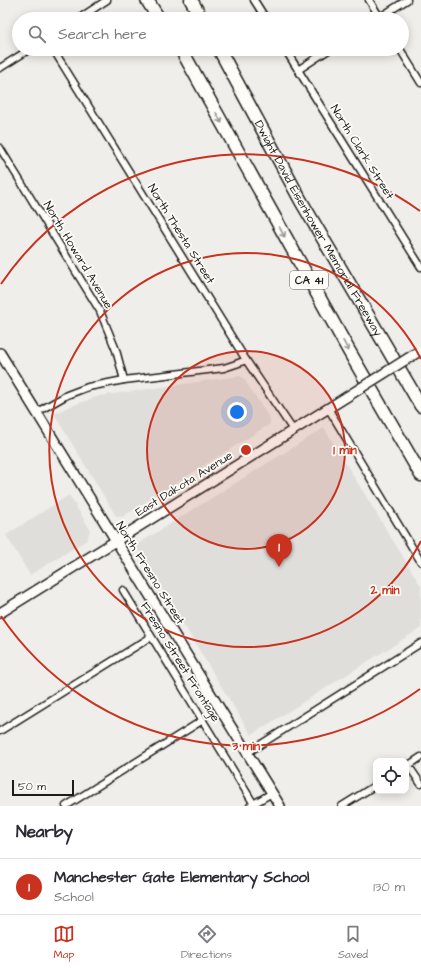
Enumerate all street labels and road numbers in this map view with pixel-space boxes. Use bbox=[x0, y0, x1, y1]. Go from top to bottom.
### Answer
street label: North Clark Street bbox=[326, 101, 398, 203]
street label: Dwight David Eisenhower Memorial Freeway bbox=[250, 117, 387, 340]
street label: North Thesta Street bbox=[143, 181, 219, 287]
street label: North Howard Avenue bbox=[39, 198, 117, 312]
road number: CA 41 bbox=[290, 271, 328, 289]
street label: East Dakota Avenue bbox=[132, 447, 236, 521]
street label: North Fresno Street bbox=[111, 518, 189, 628]
street label: Fresno Street Frontage bbox=[135, 599, 224, 726]

